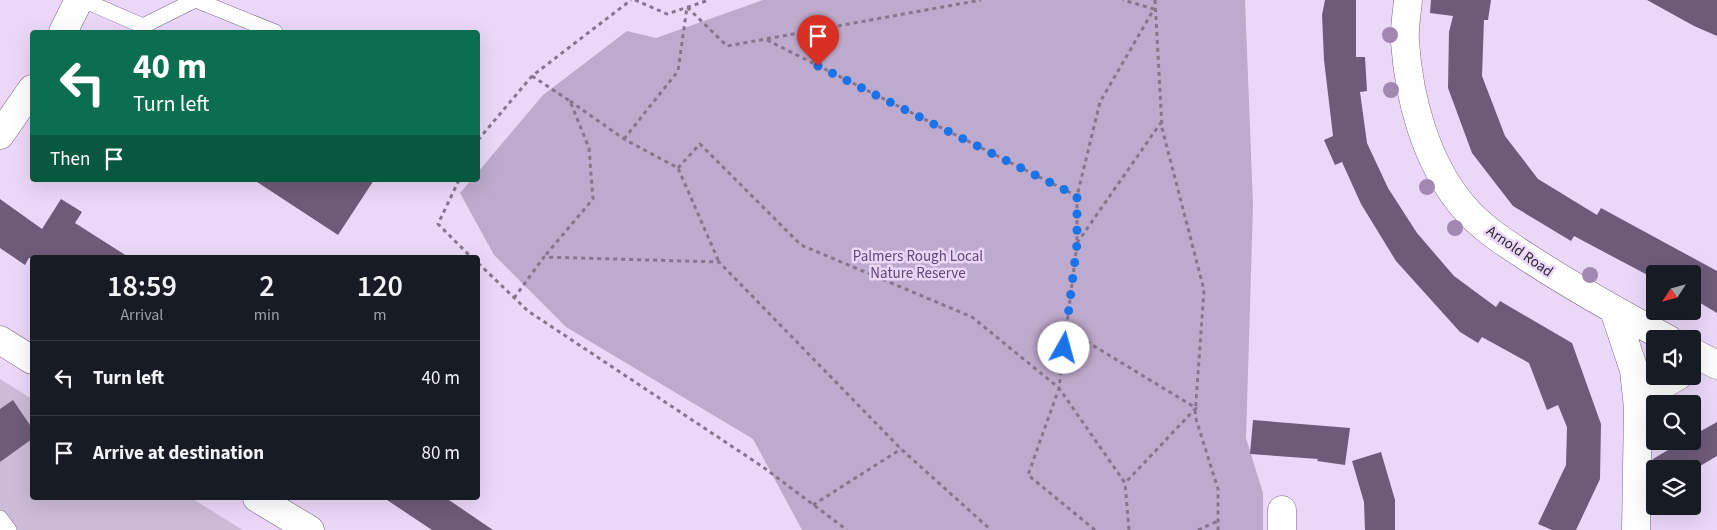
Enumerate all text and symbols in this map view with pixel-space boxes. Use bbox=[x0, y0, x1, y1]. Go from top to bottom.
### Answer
pin bbox=[797, 15, 839, 66]
icon: arrive bbox=[804, 22, 832, 50]
text: 40 m bbox=[133, 42, 207, 92]
icon: left bbox=[50, 50, 115, 115]
text: Turn left bbox=[133, 88, 209, 120]
icon: arrive bbox=[100, 145, 128, 173]
text: Then bbox=[50, 146, 90, 173]
street label: Arnold Road bbox=[1482, 221, 1557, 282]
park label: Palmers Rough Local Nature Reserve bbox=[853, 246, 983, 284]
text: 18:59 bbox=[107, 265, 177, 308]
text: 2 bbox=[259, 265, 275, 308]
text: 120 bbox=[357, 265, 403, 308]
north arrow bbox=[1646, 265, 1701, 320]
map controls bbox=[1646, 265, 1701, 515]
text: Arrival bbox=[120, 304, 163, 326]
text: min bbox=[254, 304, 280, 326]
text: m bbox=[373, 304, 387, 326]
position arrow bbox=[1037, 321, 1089, 373]
button: sound bbox=[1646, 330, 1701, 385]
icon: left bbox=[50, 364, 78, 392]
text: Turn left bbox=[93, 365, 164, 392]
text: 40 m bbox=[422, 365, 460, 392]
button: search bbox=[1646, 395, 1701, 450]
icon: arrive bbox=[50, 439, 78, 467]
text: Arrive at destination bbox=[93, 440, 264, 467]
text: 80 m bbox=[422, 440, 460, 467]
button: layers bbox=[1646, 460, 1701, 515]

